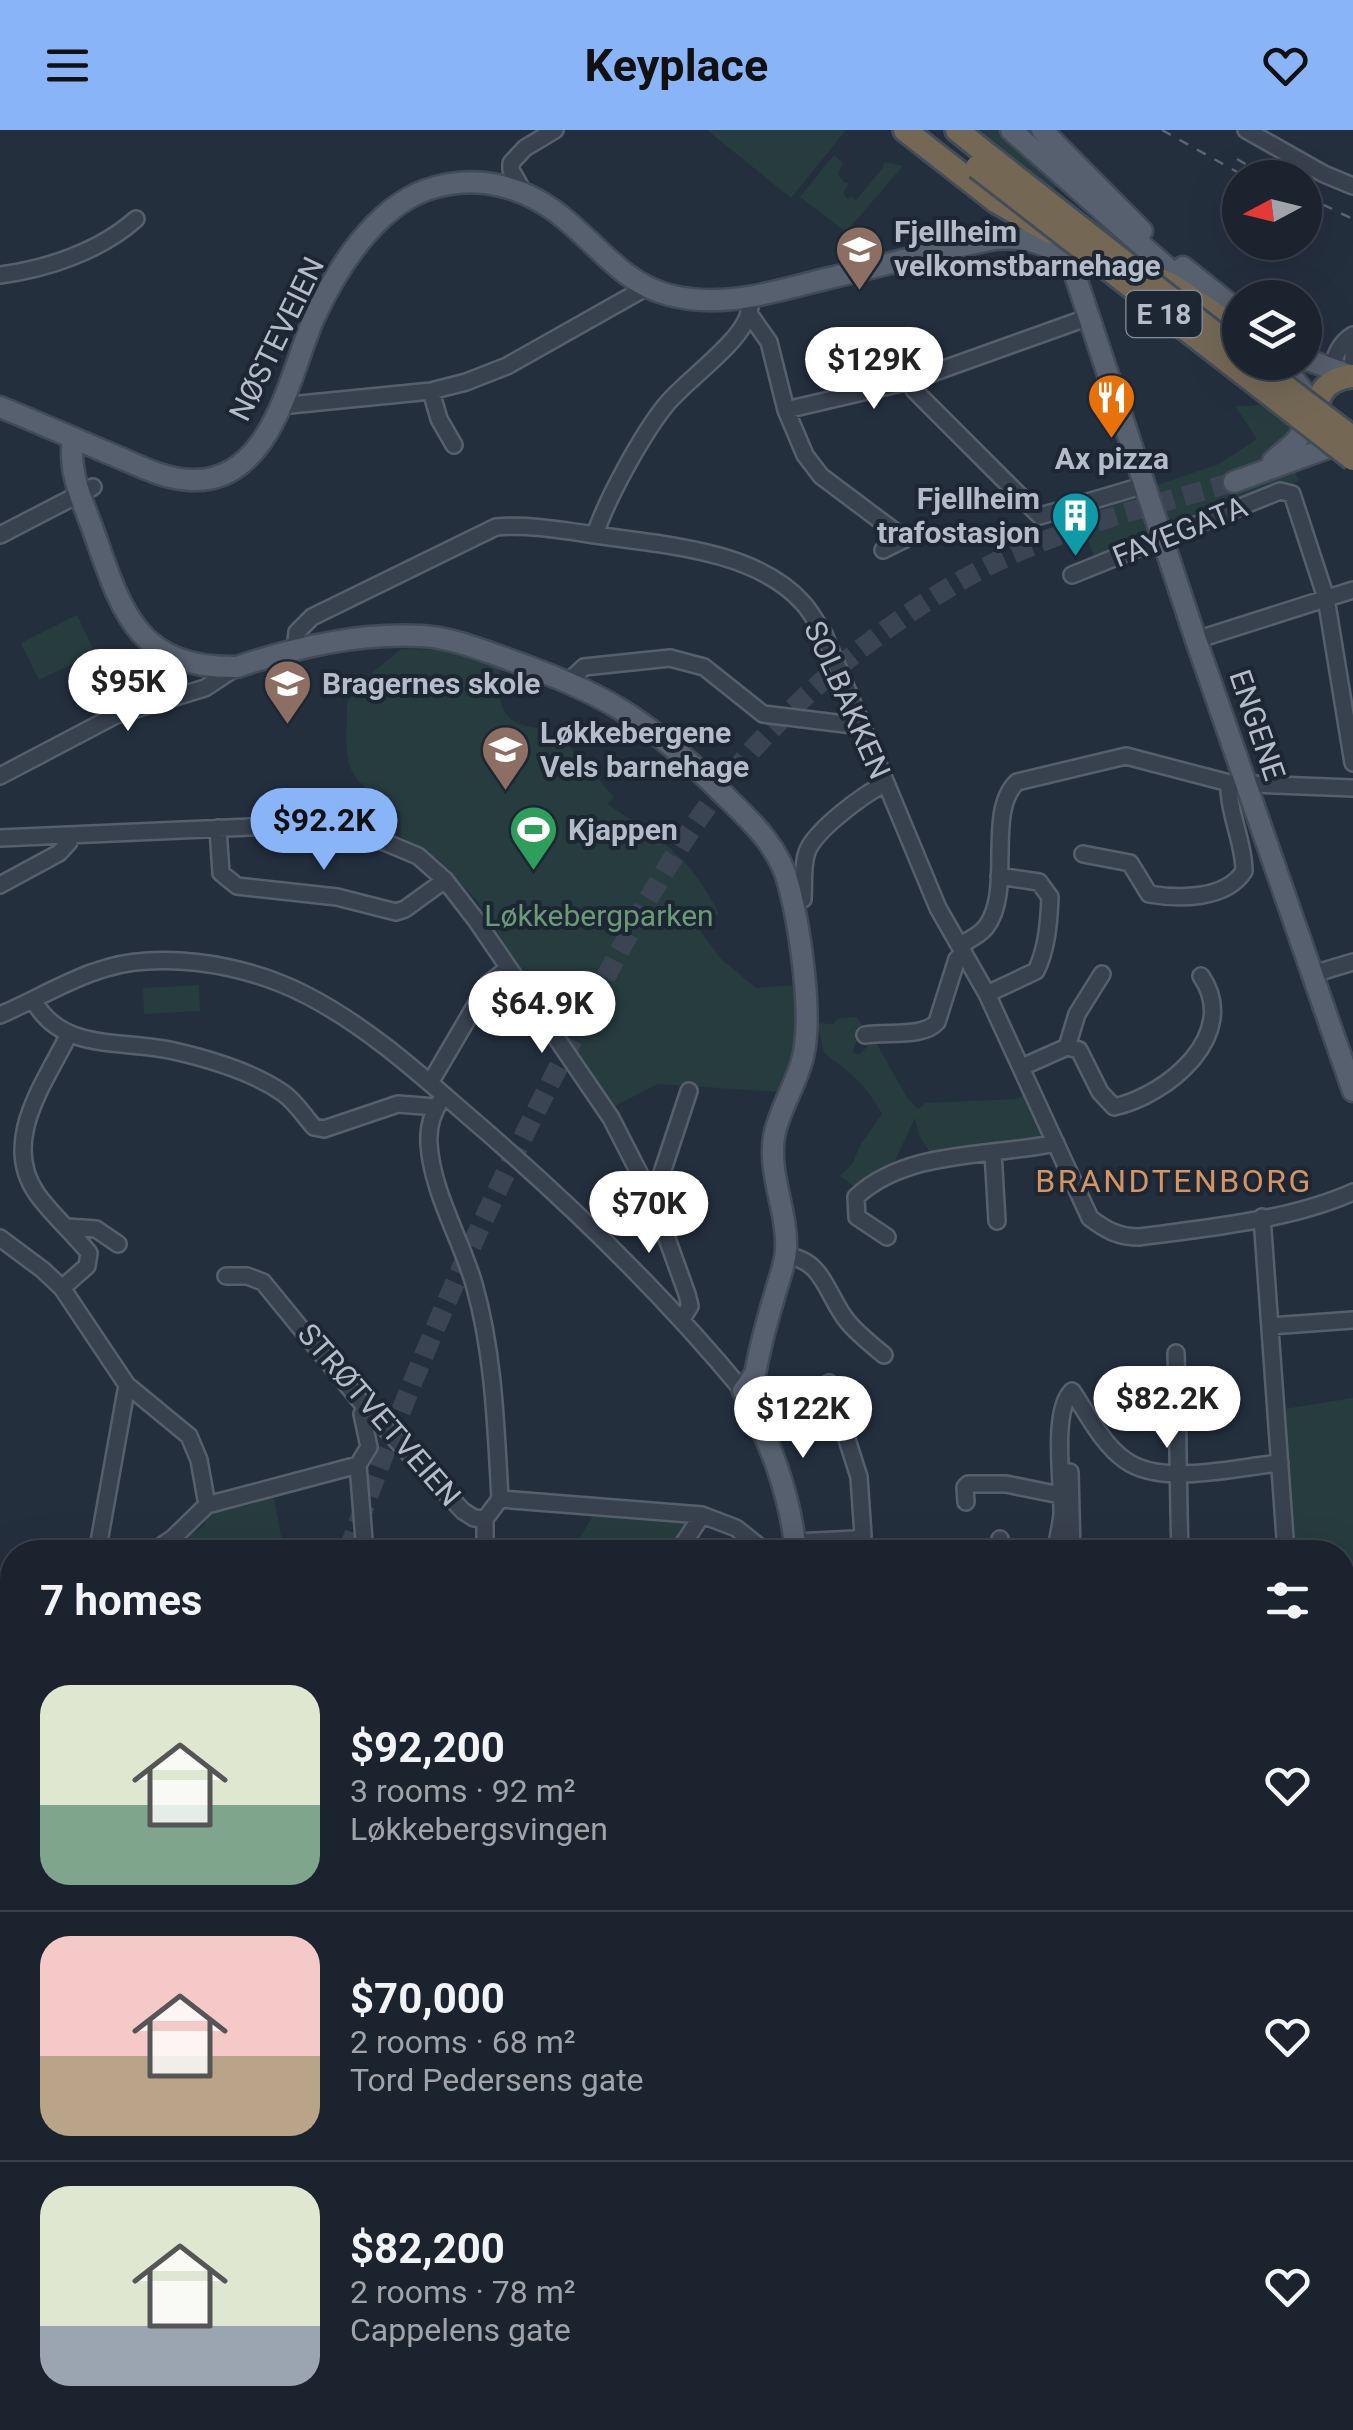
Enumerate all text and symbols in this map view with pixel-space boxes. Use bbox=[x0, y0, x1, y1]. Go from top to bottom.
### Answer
icon: menu bbox=[40, 38, 95, 93]
icon: heart bbox=[1258, 38, 1313, 93]
text: Keyplace bbox=[585, 39, 768, 92]
north arrow bbox=[1222, 160, 1322, 260]
map controls bbox=[1222, 160, 1322, 380]
place label: Fjellheim velkomstbarnehage bbox=[894, 214, 1161, 283]
school or university icon: Fjellheim velkomstbarnehage bbox=[833, 223, 885, 291]
street label: NØSTEVEIEN bbox=[222, 251, 331, 426]
button: layers bbox=[1222, 280, 1322, 380]
road number: E 18 bbox=[1126, 291, 1202, 337]
pin: $129K bbox=[804, 327, 944, 412]
text: $129K bbox=[827, 340, 921, 378]
restaurant icon: Ax pizza bbox=[1086, 372, 1138, 440]
place label: Ax pizza bbox=[1055, 441, 1169, 476]
place label: Fjellheim trafostasjon bbox=[877, 481, 1040, 550]
street label: FAYEGATA bbox=[1108, 489, 1252, 574]
building icon: Fjellheim trafostasjon bbox=[1049, 490, 1101, 558]
street label: SOLBAKKEN bbox=[797, 615, 898, 784]
pin: $95K bbox=[69, 649, 187, 734]
school or university icon: Bragernes skole bbox=[261, 658, 313, 726]
text: $95K bbox=[90, 662, 166, 700]
street label: ENGENE bbox=[1222, 665, 1293, 785]
place label: Bragernes skole bbox=[322, 666, 540, 701]
place label: Løkkebergene Vels barnehage bbox=[540, 715, 749, 784]
school or university icon: Løkkebergene Vels barnehage bbox=[479, 724, 531, 792]
pin: $92.2K bbox=[243, 788, 405, 873]
text: $92.2K bbox=[272, 801, 376, 839]
sports icon: Kjappen bbox=[507, 804, 559, 872]
place label: Kjappen bbox=[568, 812, 678, 847]
park label: Løkkebergparken bbox=[484, 898, 714, 933]
pin: $64.9K bbox=[461, 971, 623, 1056]
text: $64.9K bbox=[490, 984, 594, 1022]
district label: BRANDTENBORG bbox=[1035, 1162, 1313, 1200]
pin: $70K bbox=[590, 1171, 708, 1256]
text: $70K bbox=[611, 1184, 687, 1222]
street label: STRØTVETVEIEN bbox=[291, 1316, 468, 1513]
pin: $82.2K bbox=[1086, 1366, 1248, 1451]
pin: $122K bbox=[733, 1376, 873, 1461]
text: $82.2K bbox=[1115, 1379, 1219, 1417]
text: $122K bbox=[756, 1389, 850, 1427]
icon: filters bbox=[1260, 1573, 1315, 1628]
text: 7 homes bbox=[40, 1576, 202, 1625]
text: $92,200 bbox=[350, 1723, 505, 1772]
icon: home bbox=[120, 1725, 240, 1845]
icon: heart bbox=[1260, 1758, 1315, 1813]
text: 3 rooms · 92 m² bbox=[350, 1772, 575, 1810]
text: Løkkebergsvingen bbox=[350, 1810, 608, 1848]
text: $70,000 bbox=[350, 1974, 505, 2023]
icon: home bbox=[120, 1976, 240, 2096]
icon: heart bbox=[1260, 2009, 1315, 2064]
text: 2 rooms · 68 m² bbox=[350, 2023, 575, 2061]
text: Tord Pedersens gate bbox=[350, 2061, 644, 2099]
text: $82,200 bbox=[350, 2224, 505, 2273]
icon: home bbox=[120, 2226, 240, 2346]
icon: heart bbox=[1260, 2259, 1315, 2314]
text: 2 rooms · 78 m² bbox=[350, 2273, 575, 2311]
text: Cappelens gate bbox=[350, 2311, 571, 2349]

